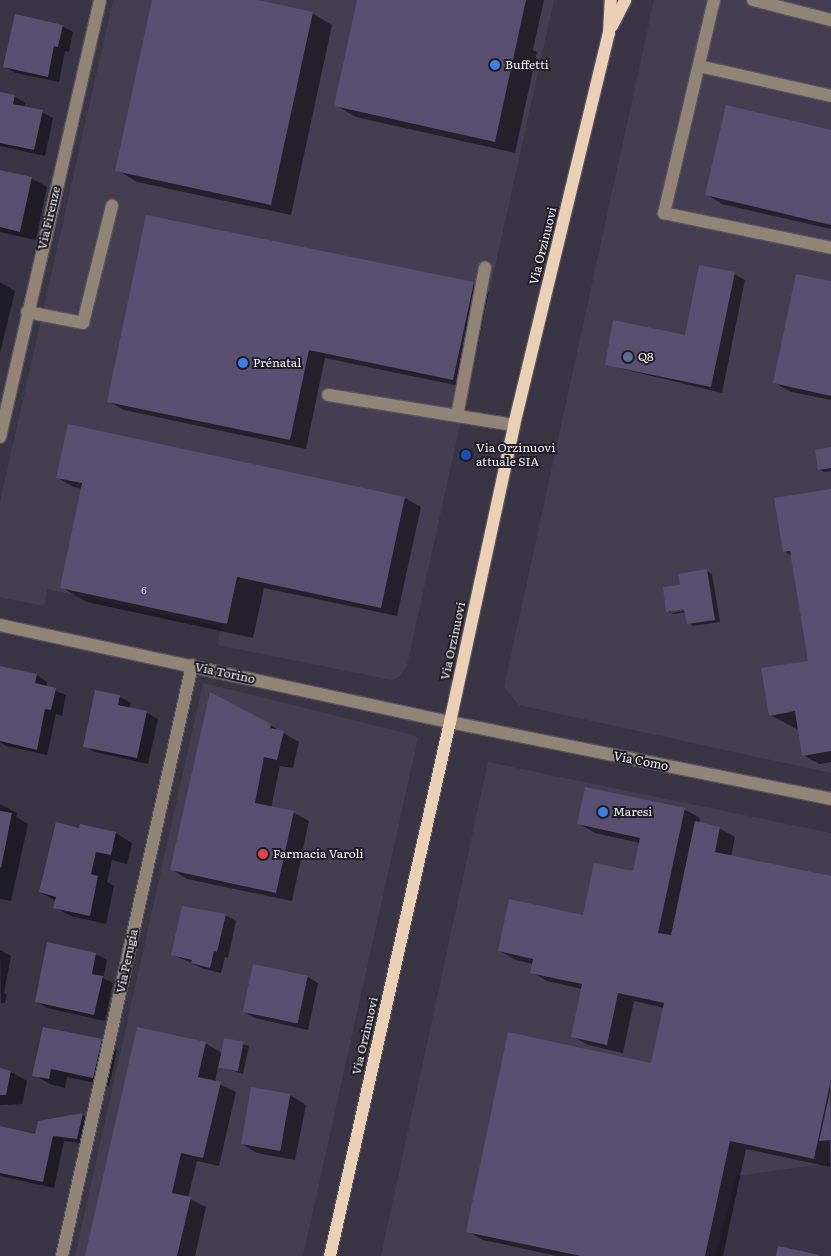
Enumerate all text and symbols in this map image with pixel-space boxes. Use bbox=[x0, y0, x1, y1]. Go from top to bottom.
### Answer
place label: Buffetti bbox=[505, 58, 549, 72]
marker: Buffetti bbox=[489, 59, 501, 71]
street label: Via Firenze bbox=[35, 185, 63, 251]
street label: Via Orzinuovi bbox=[526, 206, 560, 286]
place label: Q8 bbox=[638, 350, 654, 364]
marker: Q8 bbox=[622, 351, 634, 363]
place label: Prénatal bbox=[253, 356, 301, 370]
marker: Prénatal bbox=[237, 357, 249, 369]
place label: Via Orzinuovi attuale SIA bbox=[476, 441, 555, 469]
marker: Via Orzinuovi attuale SIA bbox=[460, 449, 472, 461]
house number: 6 bbox=[141, 584, 147, 596]
street label: Via Orzinuovi bbox=[438, 601, 468, 681]
street label: Via Torino bbox=[194, 660, 256, 686]
street label: Via Como bbox=[612, 749, 670, 773]
place label: Maresi bbox=[613, 805, 652, 819]
marker: Maresi bbox=[597, 806, 609, 818]
place label: Farmacia Varoli bbox=[273, 847, 364, 861]
marker: Farmacia Varoli bbox=[257, 848, 269, 860]
street label: Via Perugia bbox=[113, 928, 141, 994]
street label: Via Orzinuovi bbox=[349, 996, 381, 1076]

